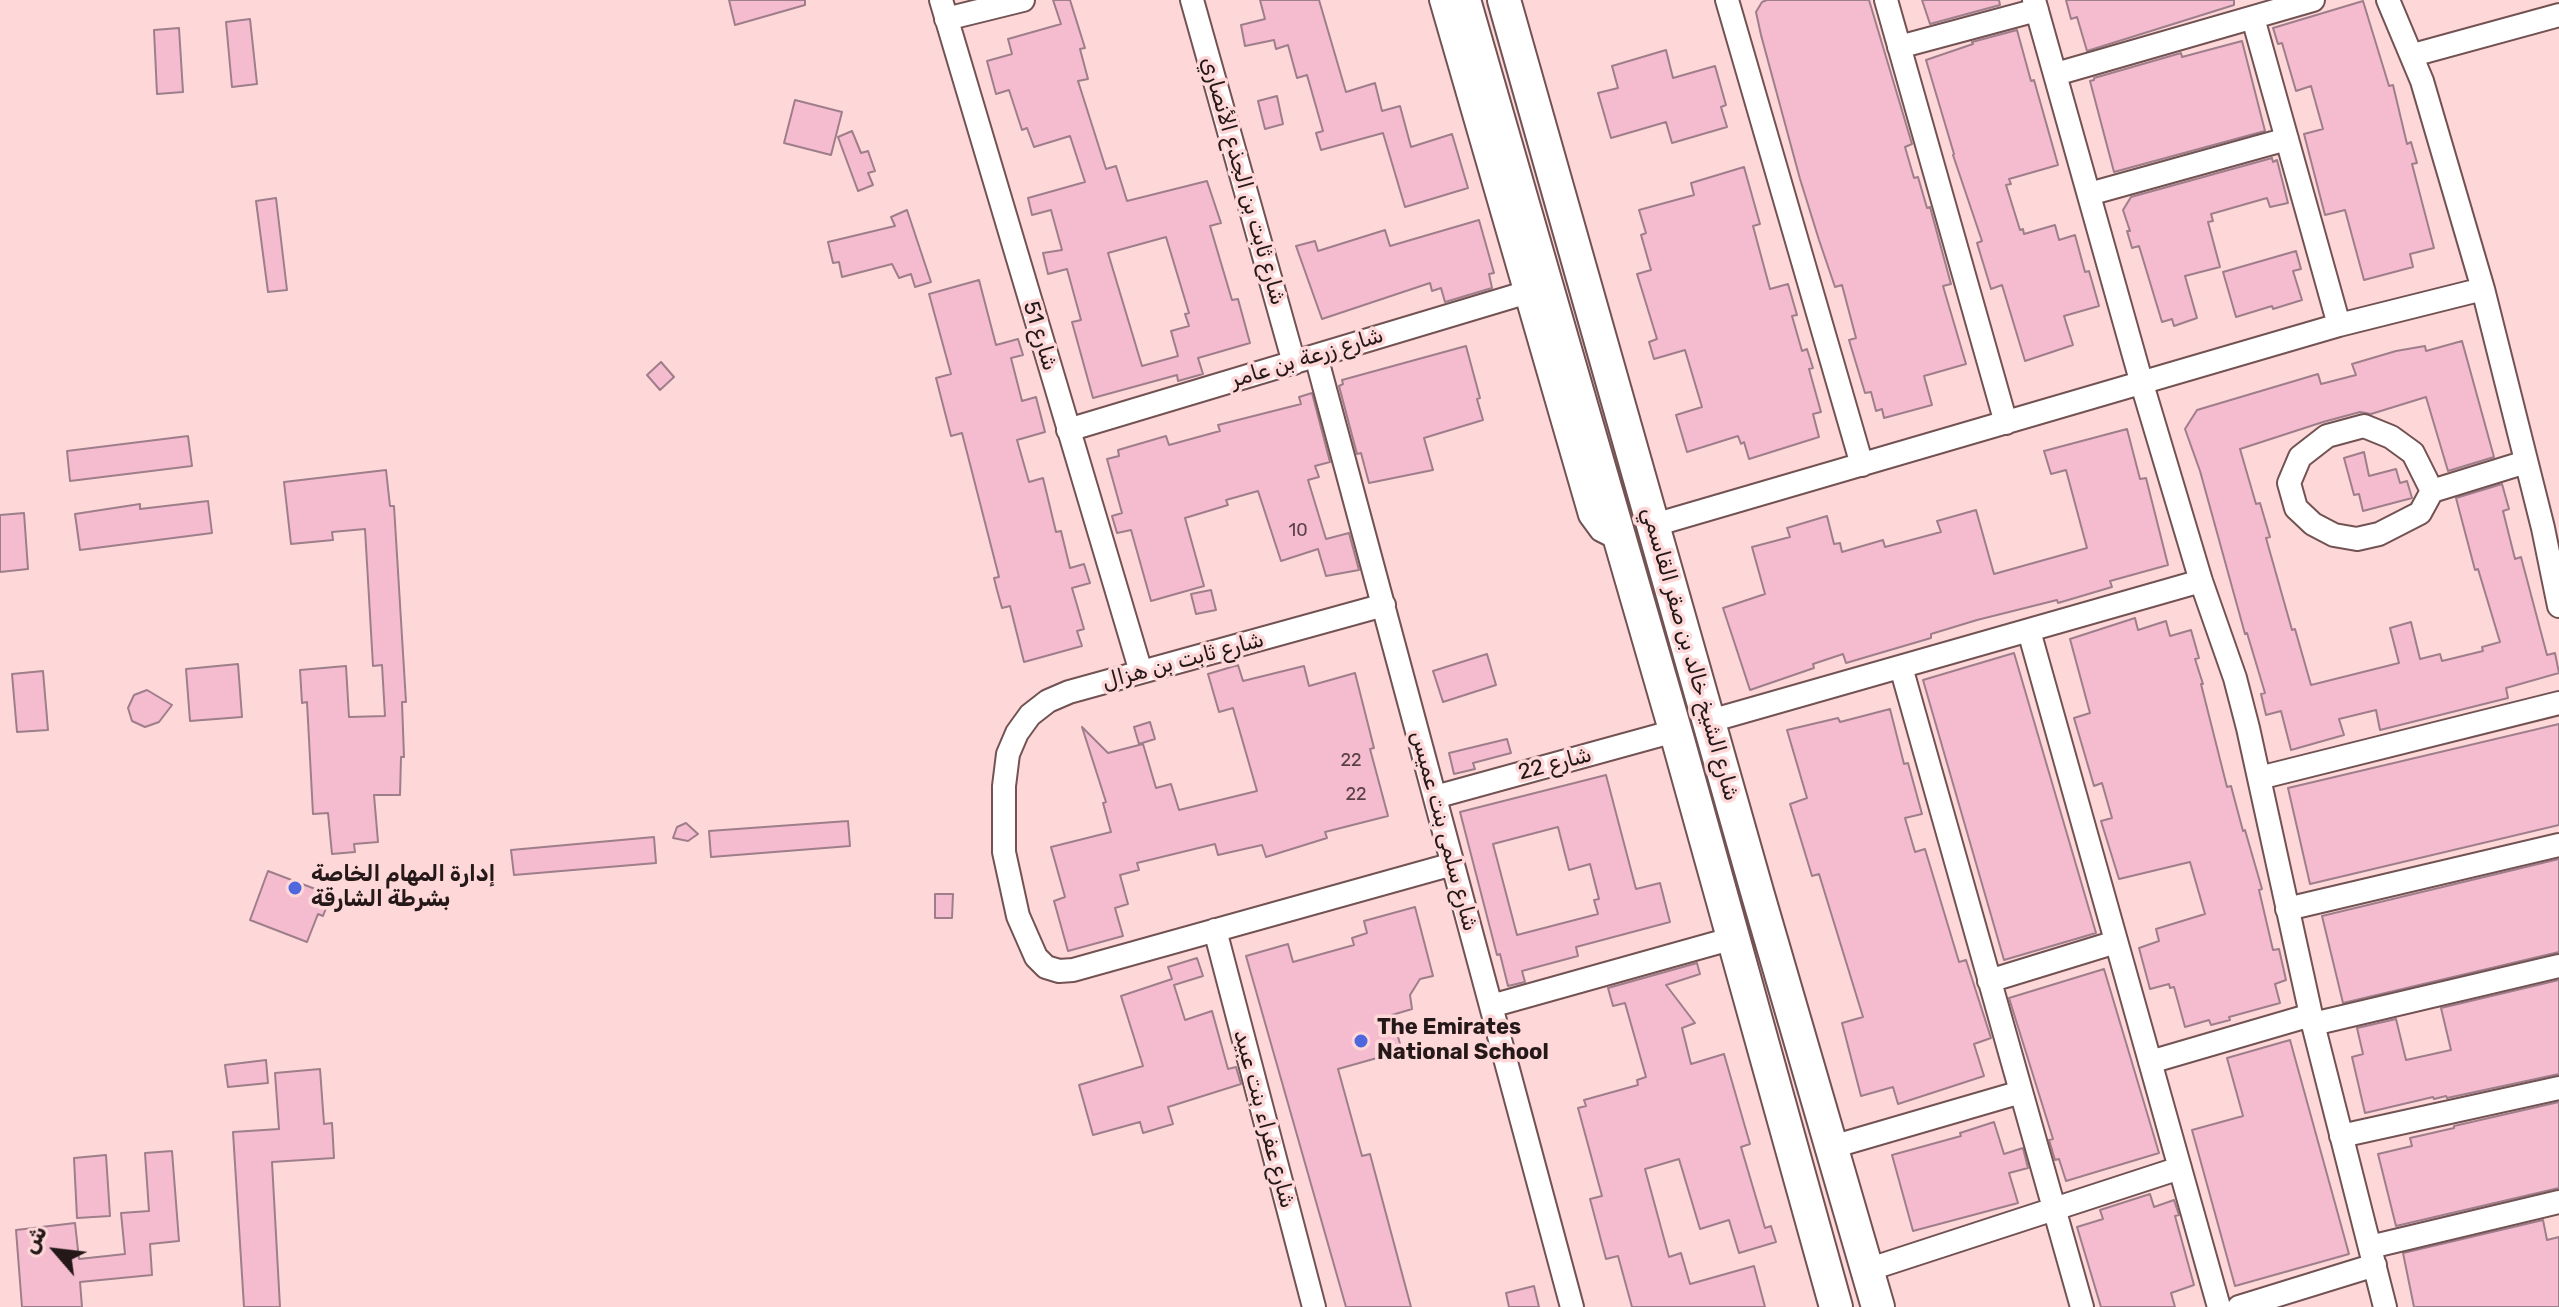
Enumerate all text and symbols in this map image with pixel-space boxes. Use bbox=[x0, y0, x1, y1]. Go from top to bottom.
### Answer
street label: شارع ثابت بن الجذع الأنصاري bbox=[1195, 54, 1291, 308]
street label: شارع 51 bbox=[1017, 298, 1063, 374]
street label: شارع زرعة بن عامر bbox=[1227, 322, 1387, 394]
street label: شارع الشيخ خالد بن صقر القاسمي bbox=[1635, 504, 1745, 804]
house number: 10 bbox=[1288, 520, 1308, 542]
street label: شارع ثابت بن هزال bbox=[1099, 627, 1267, 695]
street label: شارع سلمى بنت عميس bbox=[1405, 728, 1483, 934]
street label: شارع 22 bbox=[1515, 742, 1595, 786]
house number: 22 bbox=[1340, 750, 1362, 772]
house number: 22 bbox=[1345, 784, 1367, 806]
place label: إدارة المهام الخاصة بشرطة الشارقة bbox=[311, 862, 495, 914]
marker: إدارة المهام الخاصة بشرطة الشارقة bbox=[286, 879, 304, 897]
place label: The Emirates National School bbox=[1377, 1015, 1549, 1066]
street label: شارع عفراء بنت عبيد bbox=[1227, 1027, 1301, 1211]
marker: The Emirates National School bbox=[1352, 1032, 1370, 1050]
north arrow bbox=[16, 1211, 96, 1291]
text: ش bbox=[16, 1221, 53, 1258]

